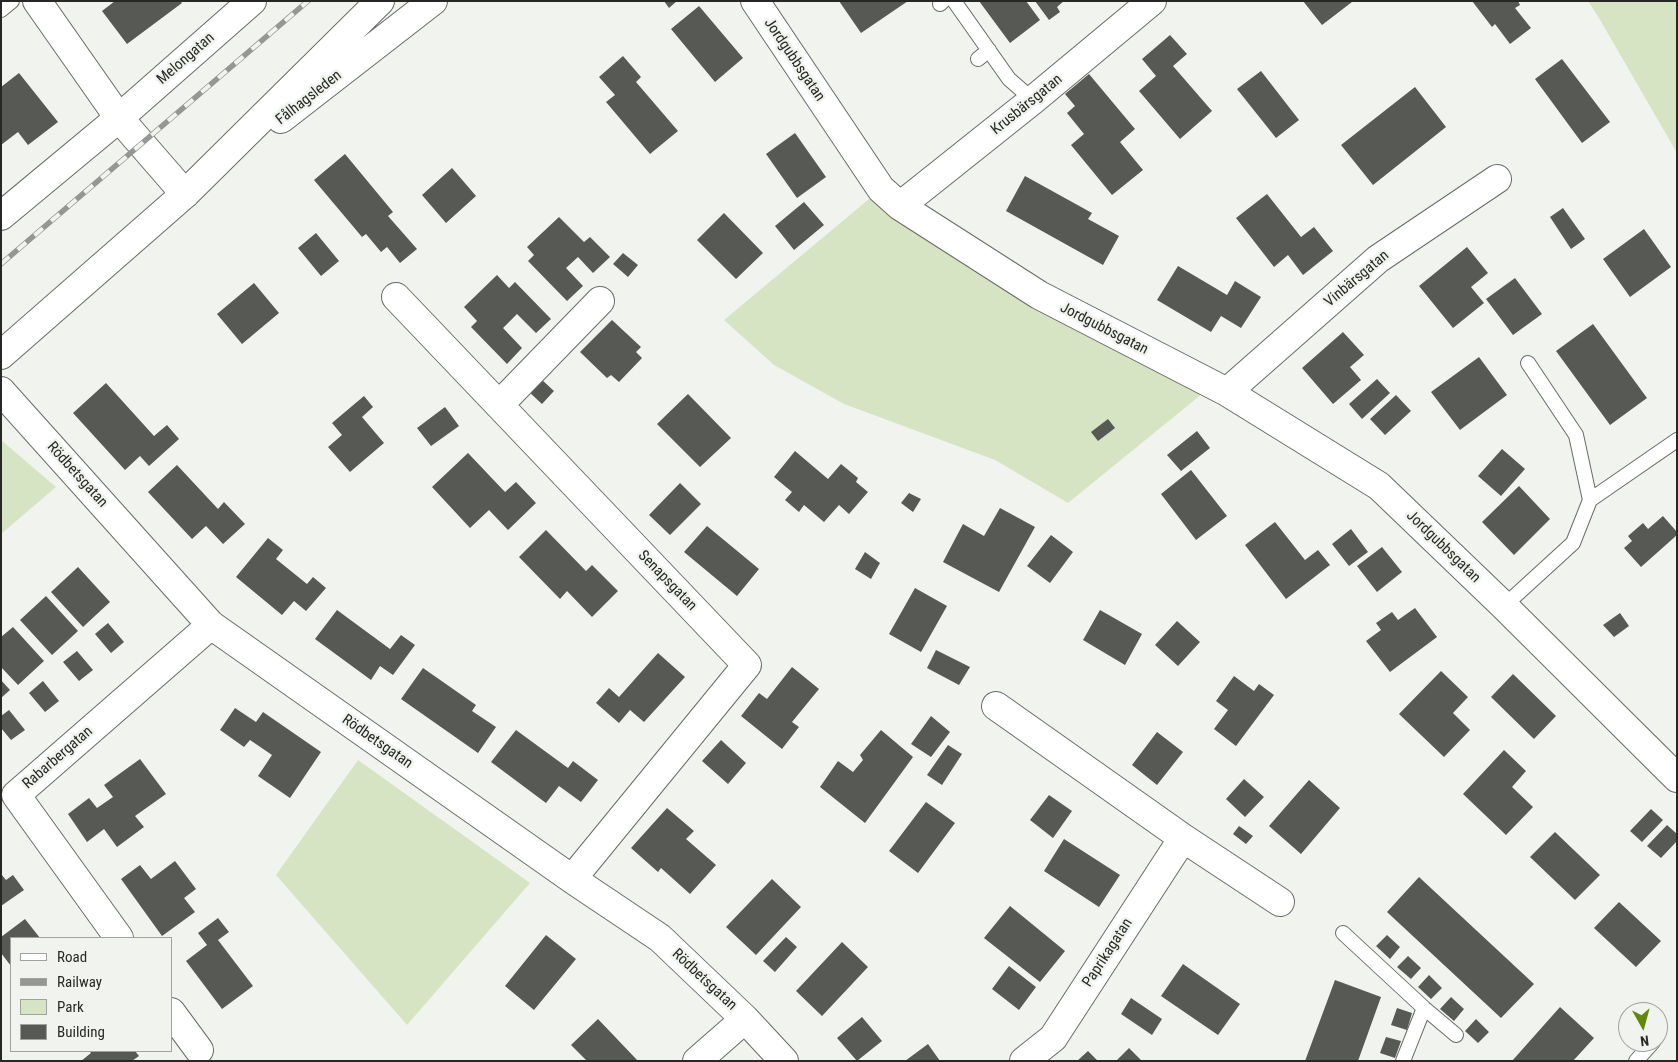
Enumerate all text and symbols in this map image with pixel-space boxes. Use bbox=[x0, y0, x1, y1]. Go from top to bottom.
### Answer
street label: Jordgubbsgatan bbox=[760, 15, 828, 105]
street label: Melongatan bbox=[154, 29, 218, 89]
street label: Fålhagsleden bbox=[273, 67, 345, 129]
street label: Krusbärsgatan bbox=[988, 71, 1066, 139]
street label: Vinbärsgatan bbox=[1321, 247, 1393, 311]
street label: Jordgubbsgatan bbox=[1057, 299, 1151, 359]
street label: Rödbetsgatan bbox=[43, 438, 111, 512]
street label: Jordgubbsgatan bbox=[1402, 507, 1484, 587]
street label: Senapsgatan bbox=[634, 547, 700, 615]
street label: Rödbetsgatan bbox=[338, 711, 416, 773]
street label: Rabarbergatan bbox=[19, 723, 97, 793]
street label: Paprikagatan bbox=[1079, 915, 1137, 991]
legend bbox=[10, 937, 172, 1052]
street label: Rödbetsgatan bbox=[668, 945, 740, 1015]
text: Road bbox=[57, 948, 87, 966]
text: Railway bbox=[57, 973, 102, 991]
text: Park bbox=[57, 998, 84, 1016]
north arrow bbox=[1618, 1002, 1668, 1052]
text: Building bbox=[57, 1023, 105, 1041]
text: N bbox=[1639, 1032, 1650, 1049]

